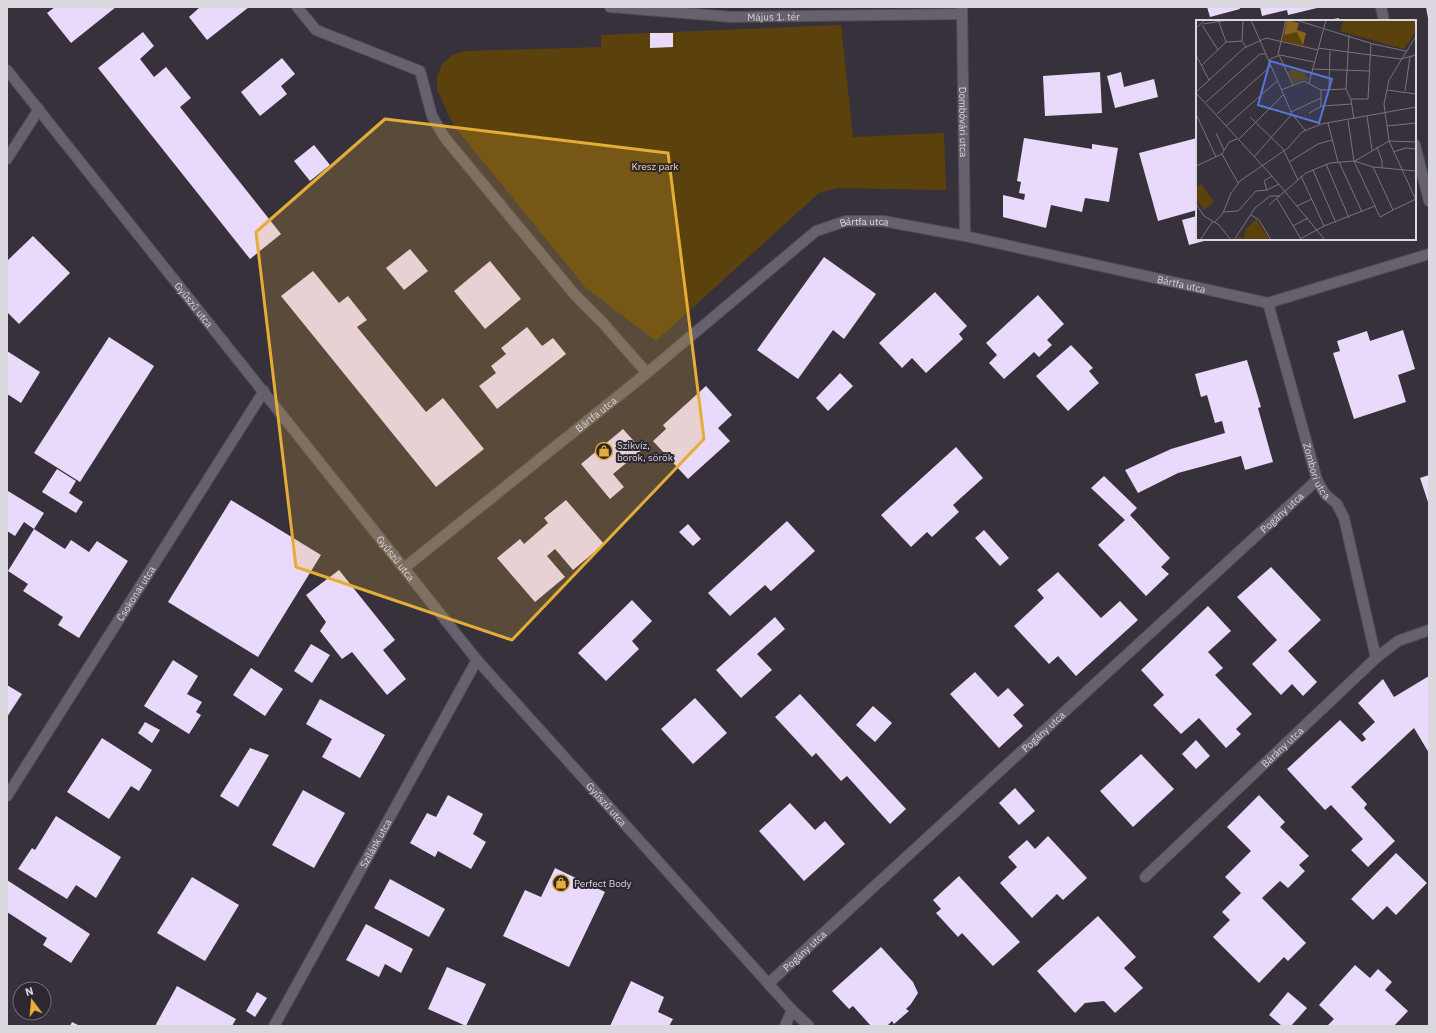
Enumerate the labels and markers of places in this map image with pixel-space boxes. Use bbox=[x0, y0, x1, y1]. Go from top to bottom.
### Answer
place label: Szikvíz, borok, sörök bbox=[617, 439, 674, 464]
shop icon: Szikvíz, borok, sörök bbox=[594, 441, 614, 461]
shop icon: Perfect Body bbox=[551, 873, 571, 893]
place label: Perfect Body bbox=[574, 877, 632, 890]

